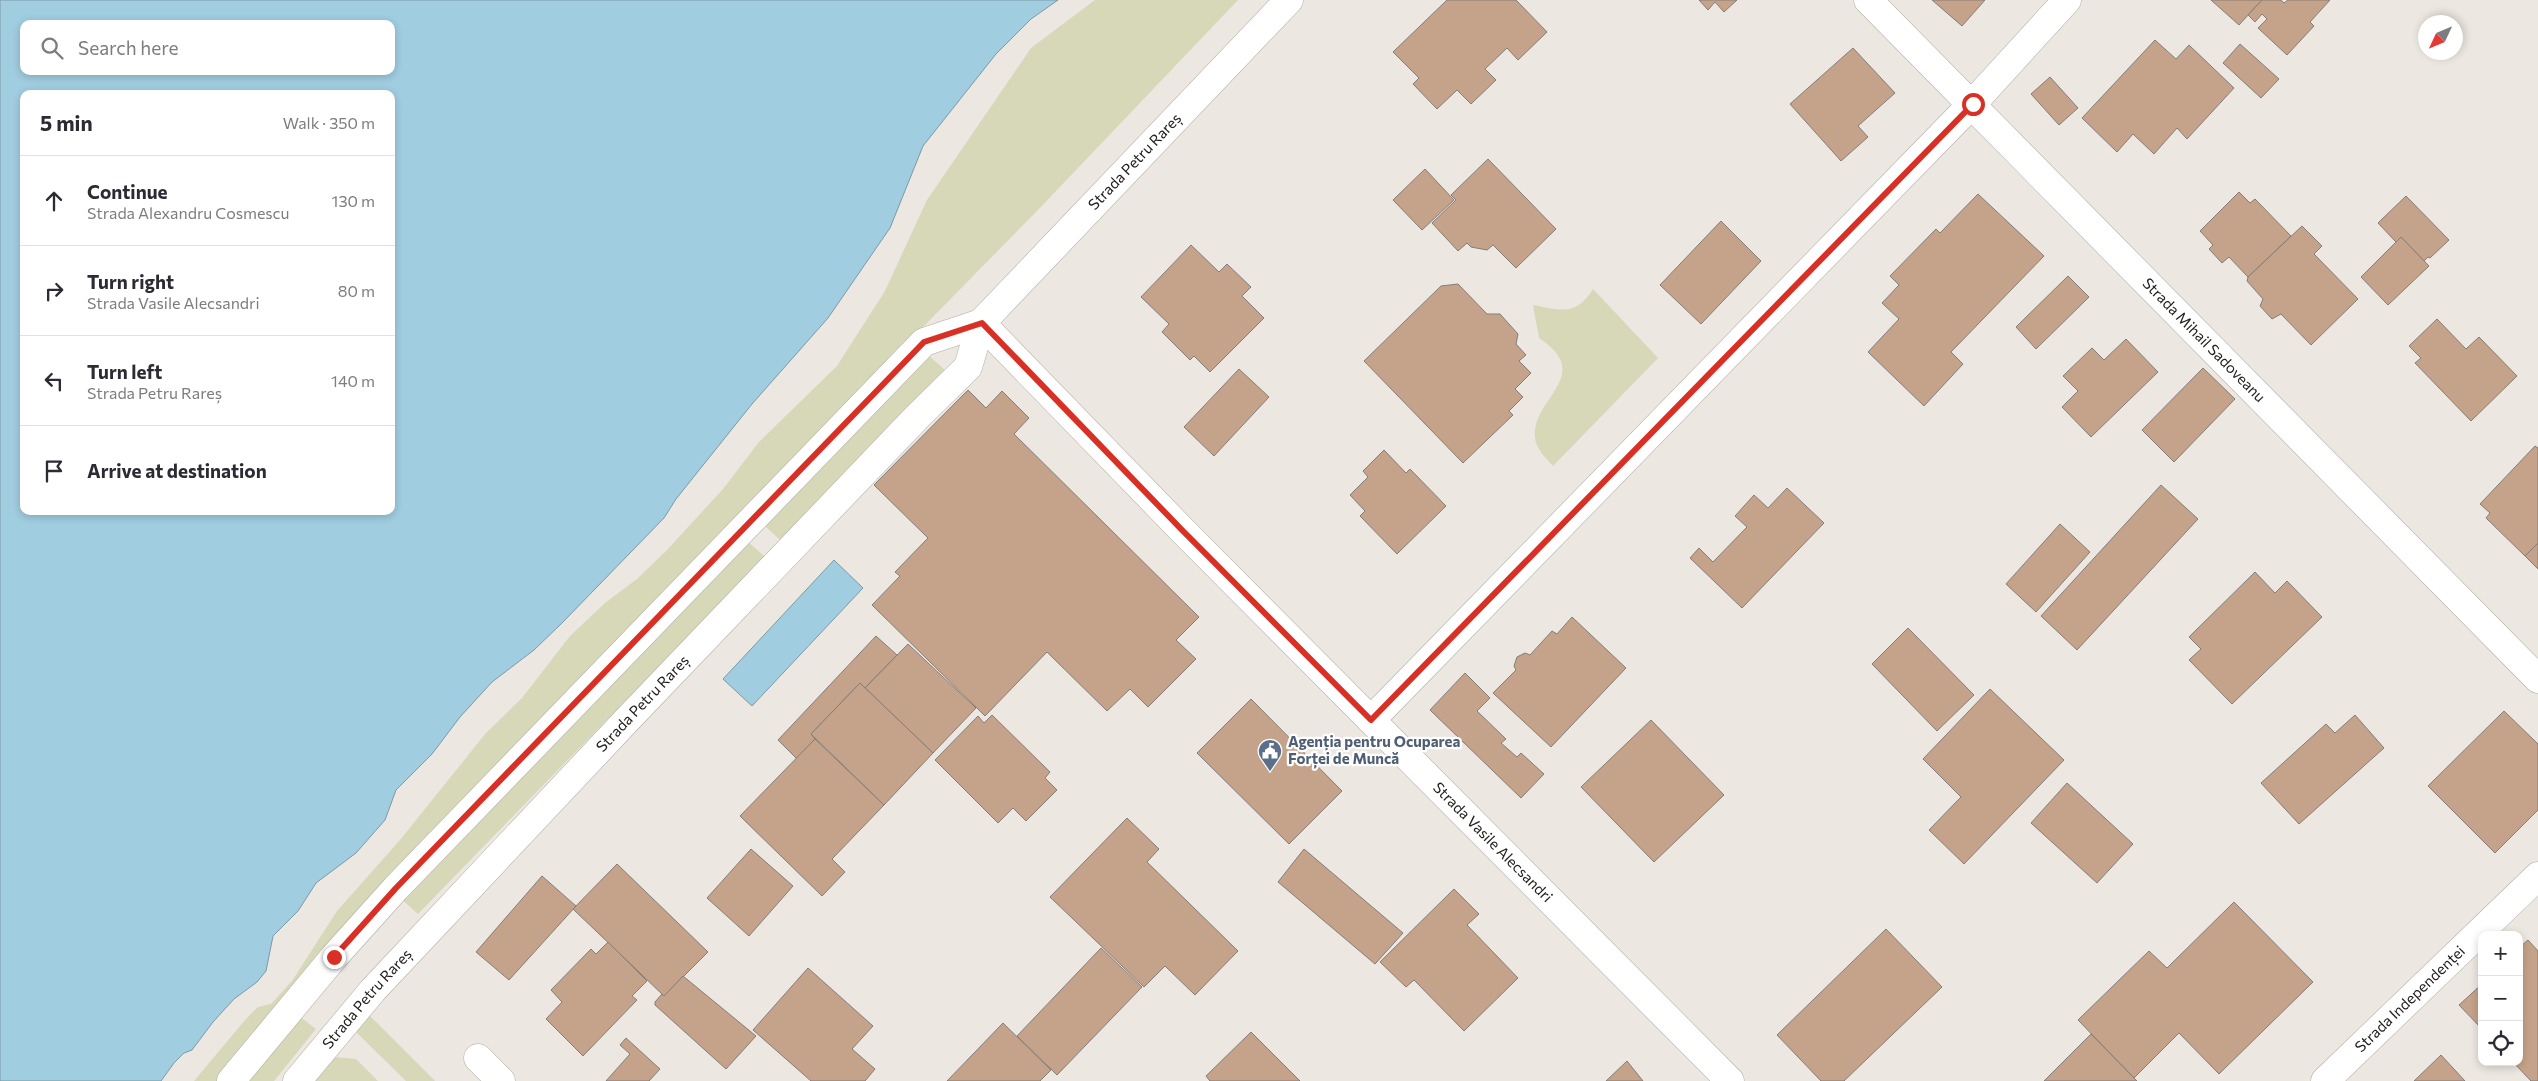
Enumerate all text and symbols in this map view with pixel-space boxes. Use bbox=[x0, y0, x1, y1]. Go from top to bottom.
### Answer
north arrow bbox=[2418, 15, 2463, 60]
search box bbox=[20, 20, 395, 75]
icon: search bbox=[38, 34, 66, 62]
text: Search here bbox=[78, 36, 178, 59]
route start bbox=[1962, 93, 1985, 116]
street label: Strada Petru Rareș bbox=[1084, 109, 1186, 213]
text: 5 min bbox=[40, 110, 93, 135]
text: Walk · 350 m bbox=[283, 113, 375, 132]
text: Continue bbox=[87, 180, 167, 203]
icon: ahead bbox=[40, 187, 68, 215]
text: 130 m bbox=[332, 191, 375, 210]
text: Strada Alexandru Cosmescu bbox=[87, 203, 289, 222]
text: Turn right bbox=[87, 270, 174, 293]
street label: Strada Mihail Sadoveanu bbox=[2139, 274, 2270, 405]
icon: right bbox=[40, 277, 68, 305]
text: 80 m bbox=[338, 281, 375, 300]
text: Strada Vasile Alecsandri bbox=[87, 293, 260, 312]
text: Turn left bbox=[87, 360, 162, 383]
icon: left bbox=[40, 367, 68, 395]
text: 140 m bbox=[331, 371, 375, 390]
text: Strada Petru Rareș bbox=[87, 383, 222, 402]
icon: arrive bbox=[40, 457, 68, 485]
text: Arrive at destination bbox=[87, 459, 267, 482]
street label: Strada Petru Rareș bbox=[592, 651, 694, 755]
place label: Agenția pentru Ocuparea Forței de Muncă bbox=[1288, 732, 1460, 769]
public building icon: Agenția pentru Ocuparea Forței de Muncă bbox=[1257, 738, 1283, 772]
street label: Strada Vasile Alecsandri bbox=[1430, 778, 1557, 905]
map controls bbox=[2478, 931, 2523, 1066]
button: + bbox=[2478, 931, 2523, 976]
street label: Strada Independenței bbox=[2351, 941, 2468, 1055]
street label: Strada Petru Rareș bbox=[318, 945, 417, 1052]
route end bbox=[323, 946, 346, 969]
button: − bbox=[2478, 976, 2523, 1021]
button: locate bbox=[2478, 1021, 2523, 1066]

